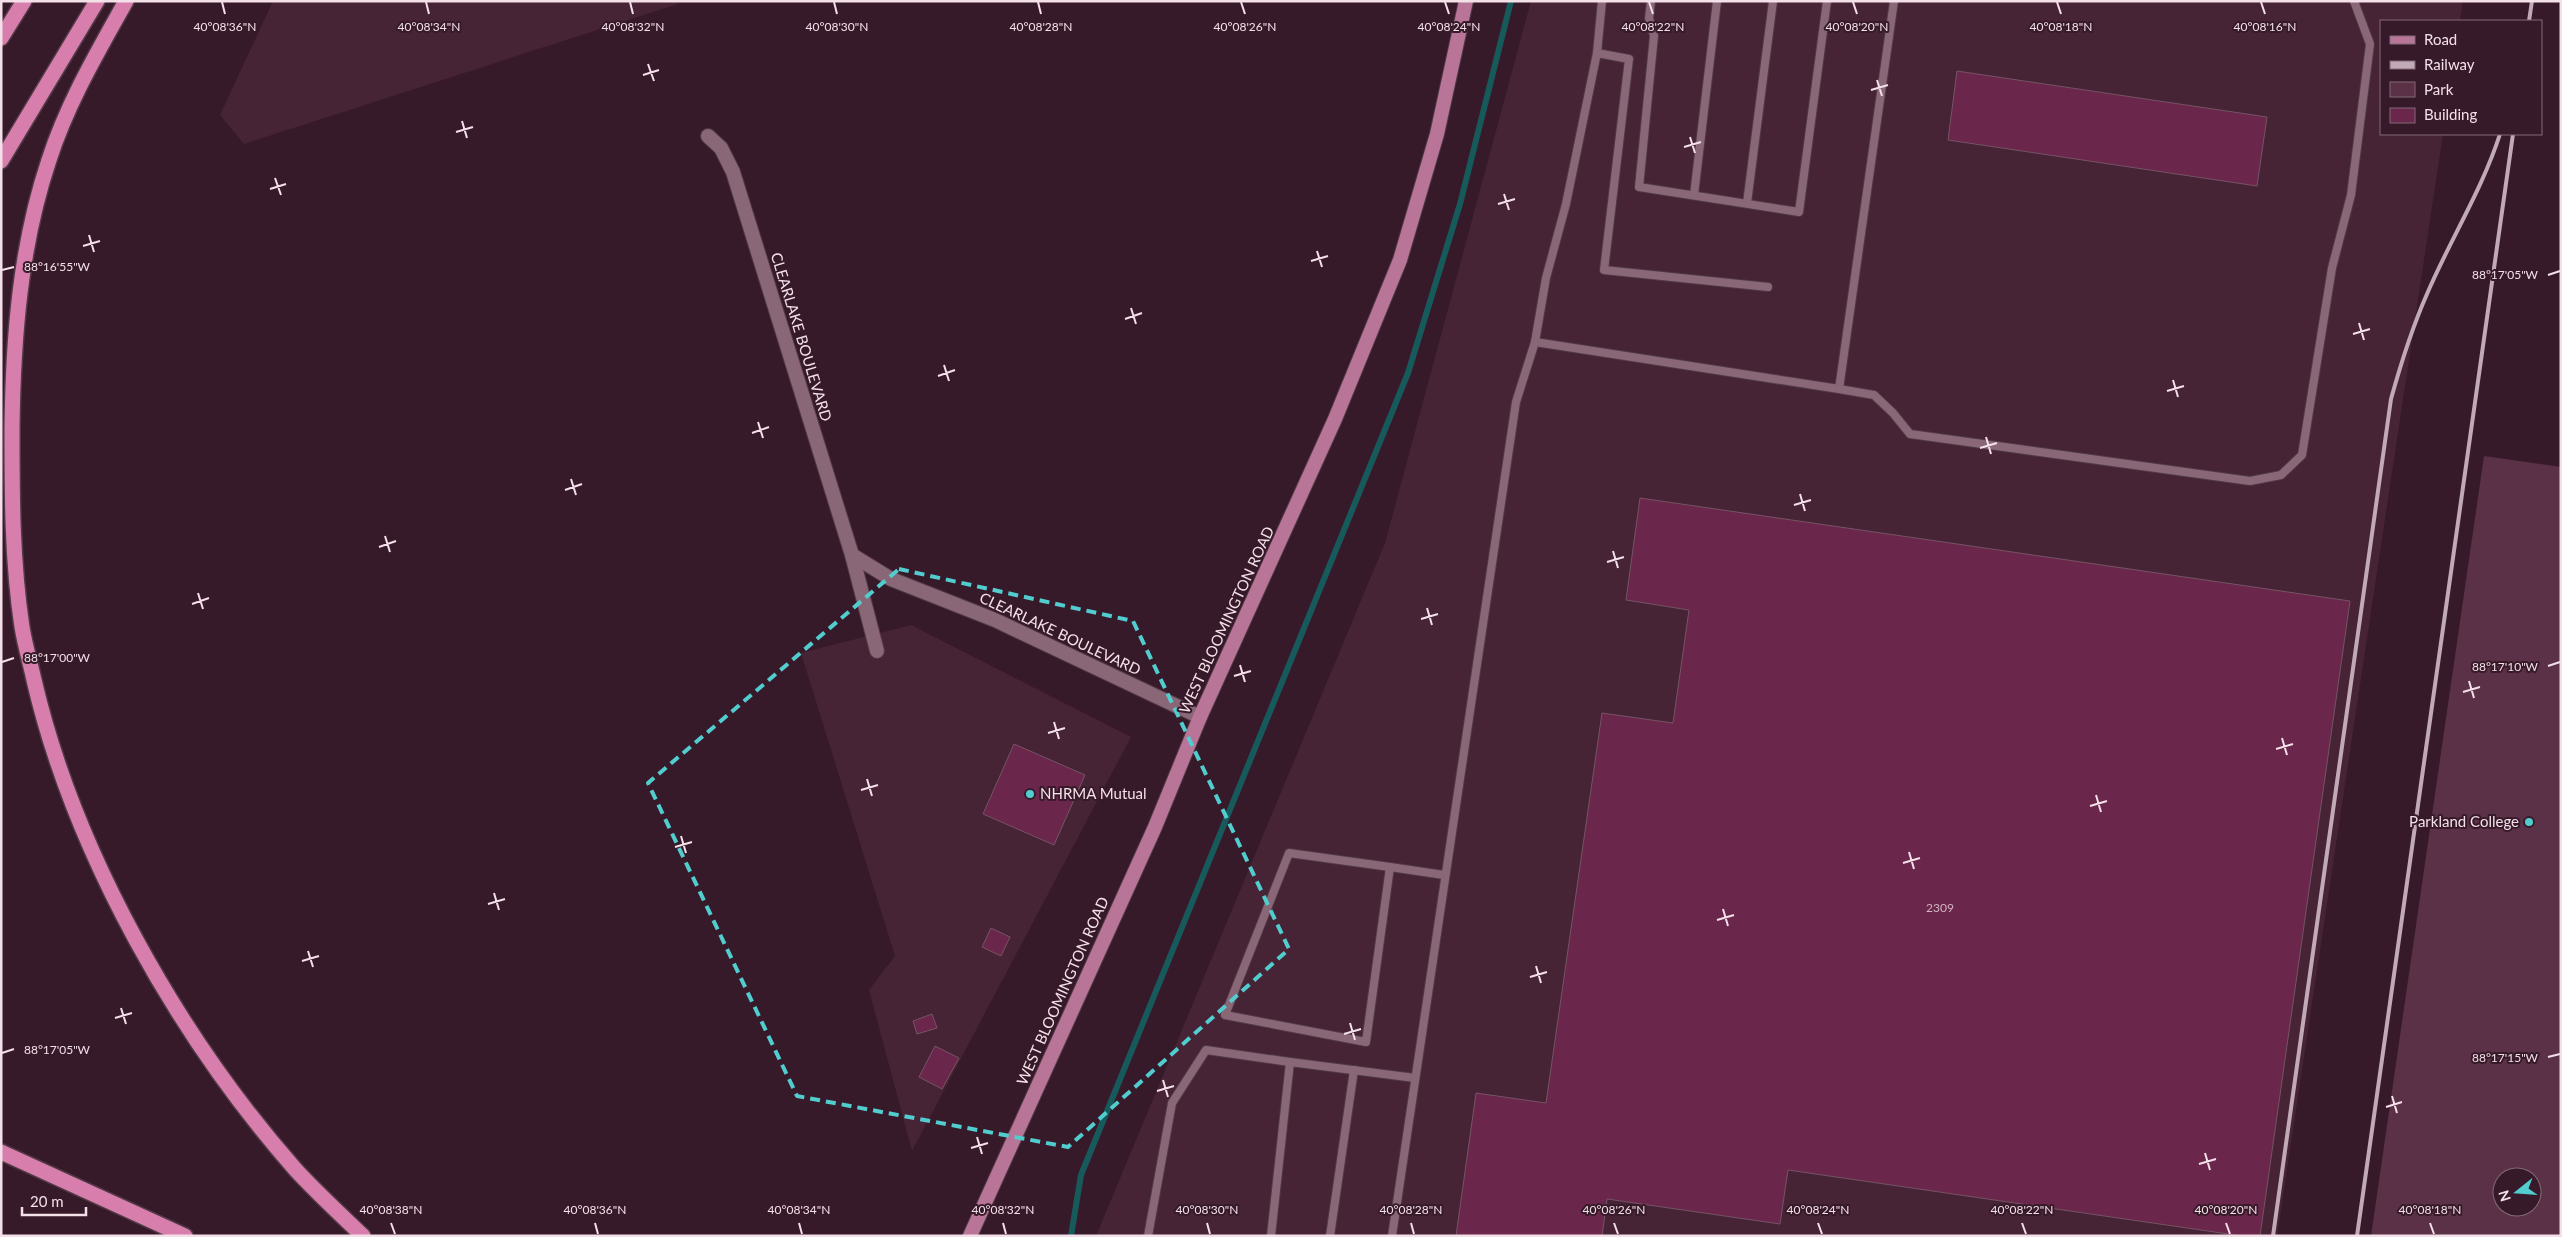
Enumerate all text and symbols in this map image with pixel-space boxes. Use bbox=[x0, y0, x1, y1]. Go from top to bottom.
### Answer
text: 40°08'36"N bbox=[194, 19, 256, 34]
text: 40°08'34"N bbox=[398, 19, 460, 34]
text: 40°08'32"N bbox=[602, 19, 664, 34]
text: 40°08'30"N bbox=[806, 19, 868, 34]
text: 40°08'28"N bbox=[1010, 19, 1072, 34]
text: 40°08'26"N bbox=[1214, 19, 1276, 34]
text: 40°08'24"N bbox=[1418, 19, 1480, 34]
text: 40°08'22"N bbox=[1622, 19, 1684, 34]
text: 40°08'20"N bbox=[1826, 19, 1888, 34]
text: 40°08'18"N bbox=[2030, 19, 2092, 34]
text: 40°08'16"N bbox=[2234, 19, 2296, 34]
legend bbox=[2380, 20, 2542, 135]
text: Road bbox=[2424, 30, 2457, 48]
text: Railway bbox=[2424, 55, 2475, 73]
text: Park bbox=[2424, 80, 2454, 98]
text: Building bbox=[2424, 105, 2477, 123]
street label: CLEARLAKE BOULEVARD bbox=[768, 250, 836, 423]
text: 88°16'55"W bbox=[24, 259, 91, 274]
text: 88°17'05"W bbox=[2472, 267, 2539, 282]
street label: WEST BLOOMINGTON ROAD bbox=[1175, 523, 1277, 716]
street label: CLEARLAKE BOULEVARD bbox=[977, 588, 1144, 678]
text: 88°17'00"W bbox=[24, 650, 91, 665]
text: 88°17'10"W bbox=[2472, 659, 2539, 674]
place label: NHRMA Mutual bbox=[1040, 784, 1147, 802]
marker: NHRMA Mutual bbox=[1024, 788, 1036, 800]
place label: Parkland College bbox=[2409, 812, 2519, 830]
marker: Parkland College bbox=[2523, 816, 2535, 828]
street label: WEST BLOOMINGTON ROAD bbox=[1012, 894, 1112, 1088]
house number: 2309 bbox=[1926, 900, 1954, 915]
text: 88°17'05"W bbox=[24, 1042, 91, 1057]
text: 88°17'15"W bbox=[2472, 1050, 2539, 1065]
north arrow bbox=[2492, 1167, 2542, 1217]
scale bar bbox=[22, 1184, 86, 1216]
text: N bbox=[2494, 1188, 2514, 1204]
text: 20 m bbox=[30, 1192, 64, 1210]
text: 40°08'38"N bbox=[360, 1202, 422, 1217]
text: 40°08'36"N bbox=[564, 1202, 626, 1217]
text: 40°08'34"N bbox=[768, 1202, 830, 1217]
text: 40°08'32"N bbox=[972, 1202, 1034, 1217]
text: 40°08'30"N bbox=[1176, 1202, 1238, 1217]
text: 40°08'28"N bbox=[1380, 1202, 1442, 1217]
text: 40°08'26"N bbox=[1583, 1202, 1645, 1217]
text: 40°08'24"N bbox=[1787, 1202, 1849, 1217]
text: 40°08'22"N bbox=[1991, 1202, 2053, 1217]
text: 40°08'20"N bbox=[2195, 1202, 2257, 1217]
text: 40°08'18"N bbox=[2399, 1202, 2461, 1217]

